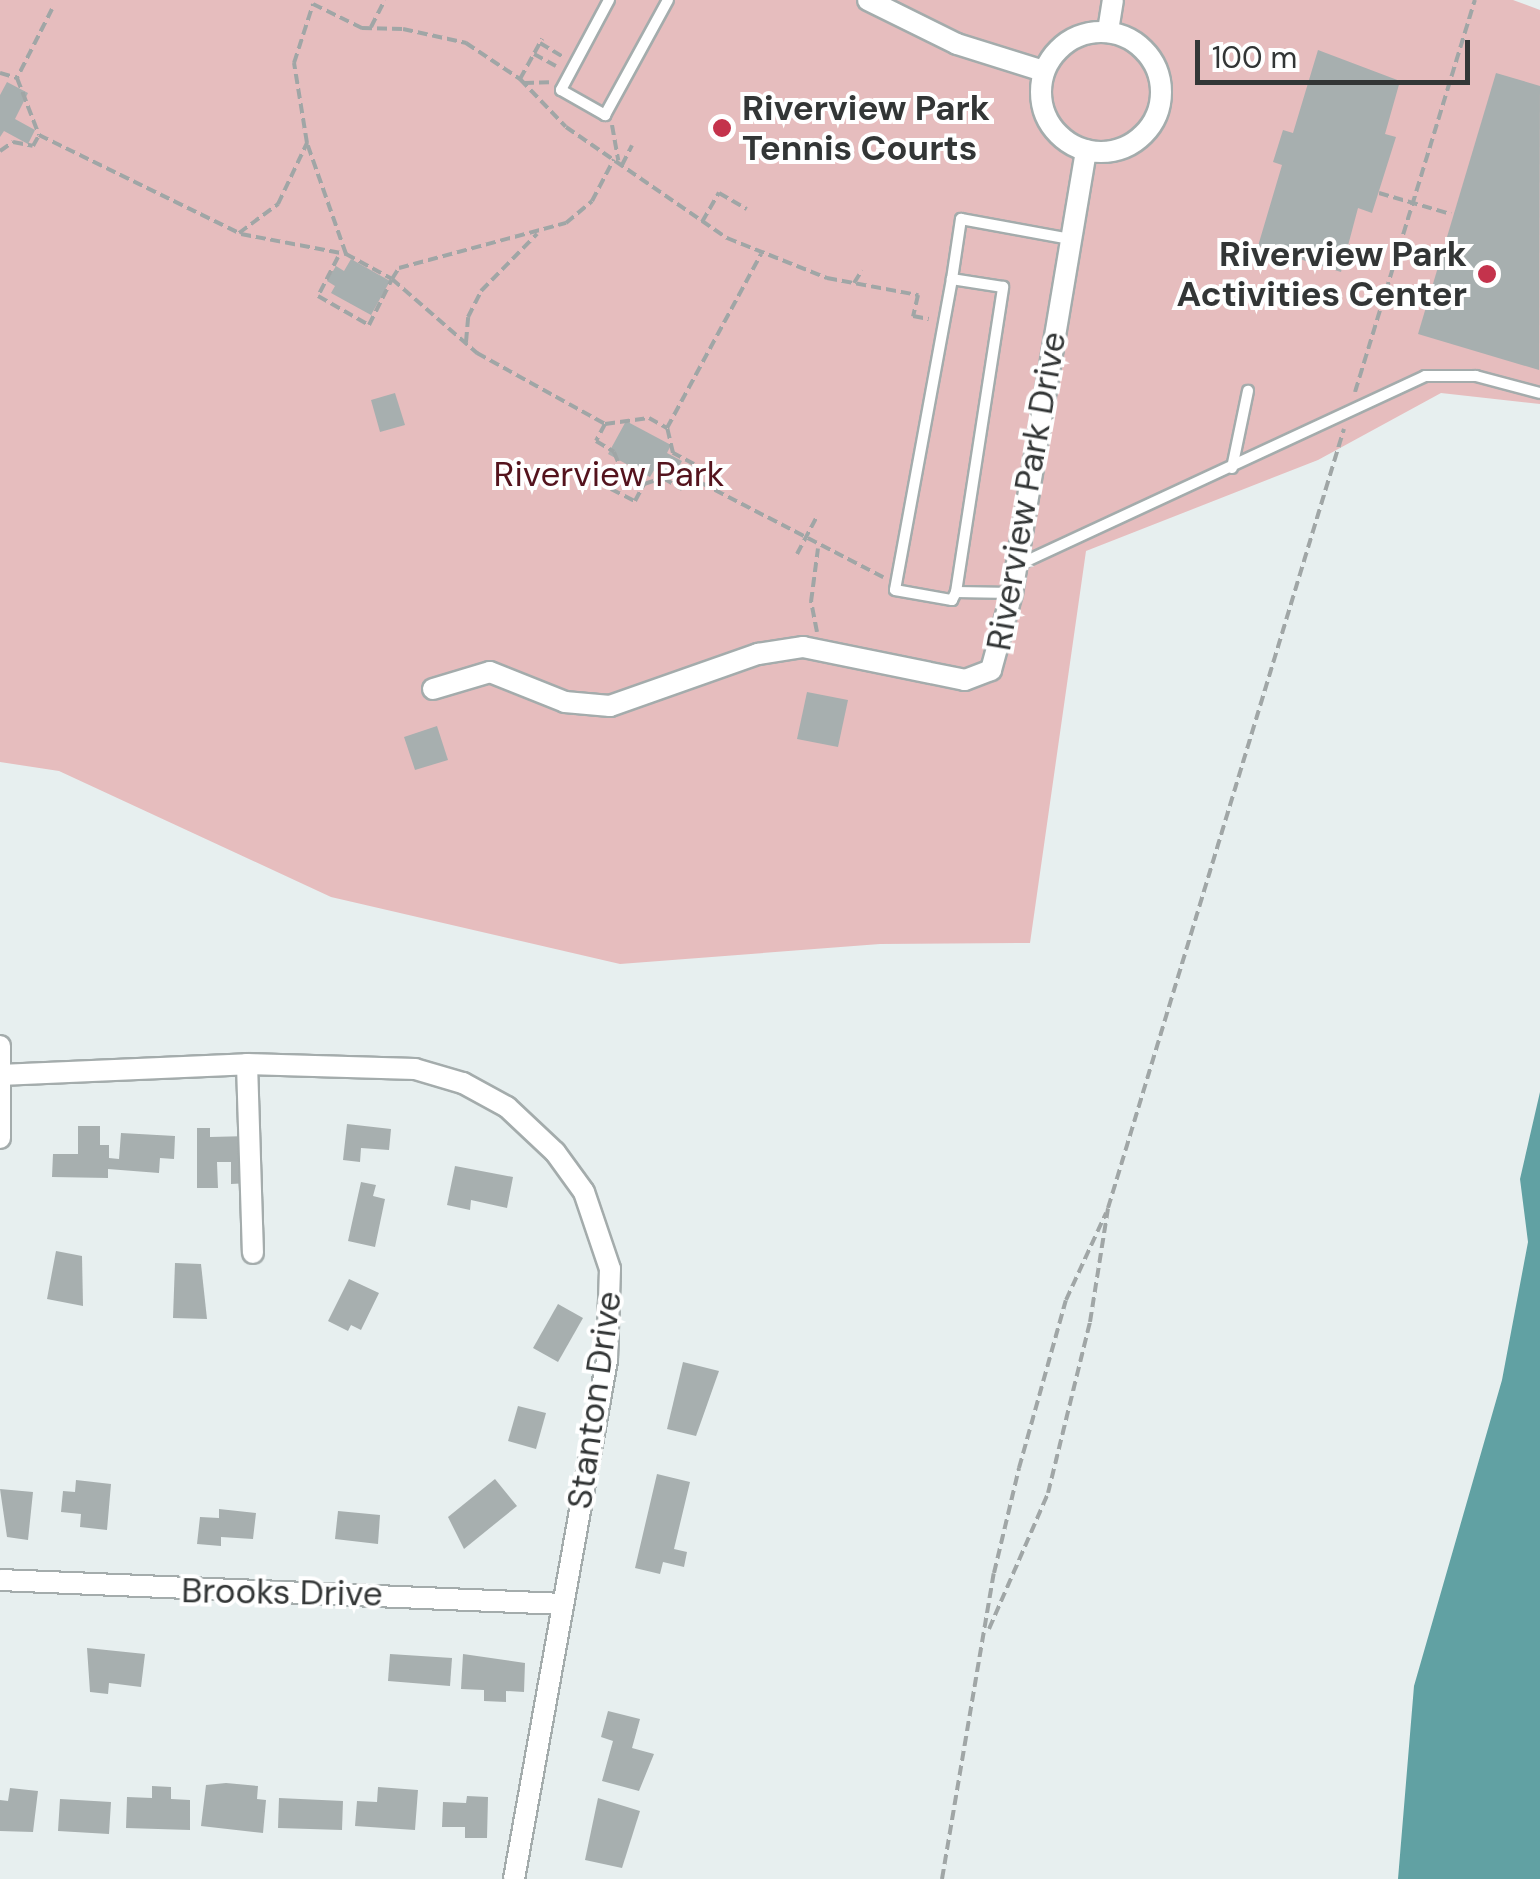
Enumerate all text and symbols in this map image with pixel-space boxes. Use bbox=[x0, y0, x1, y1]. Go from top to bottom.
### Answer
scale bar bbox=[1200, 20, 1475, 82]
text: 100 m bbox=[1212, 38, 1297, 77]
place label: Riverview Park Tennis Courts bbox=[742, 87, 990, 169]
marker: Riverview Park Tennis Courts bbox=[711, 117, 733, 139]
place label: Riverview Park Activities Center bbox=[1177, 233, 1467, 315]
marker: Riverview Park Activities Center bbox=[1476, 263, 1498, 285]
street label: Riverview Park Drive bbox=[977, 328, 1075, 654]
park label: Riverview Park bbox=[494, 453, 724, 495]
street label: Stanton Drive bbox=[558, 1288, 630, 1512]
street label: Brooks Drive bbox=[181, 1569, 383, 1615]

